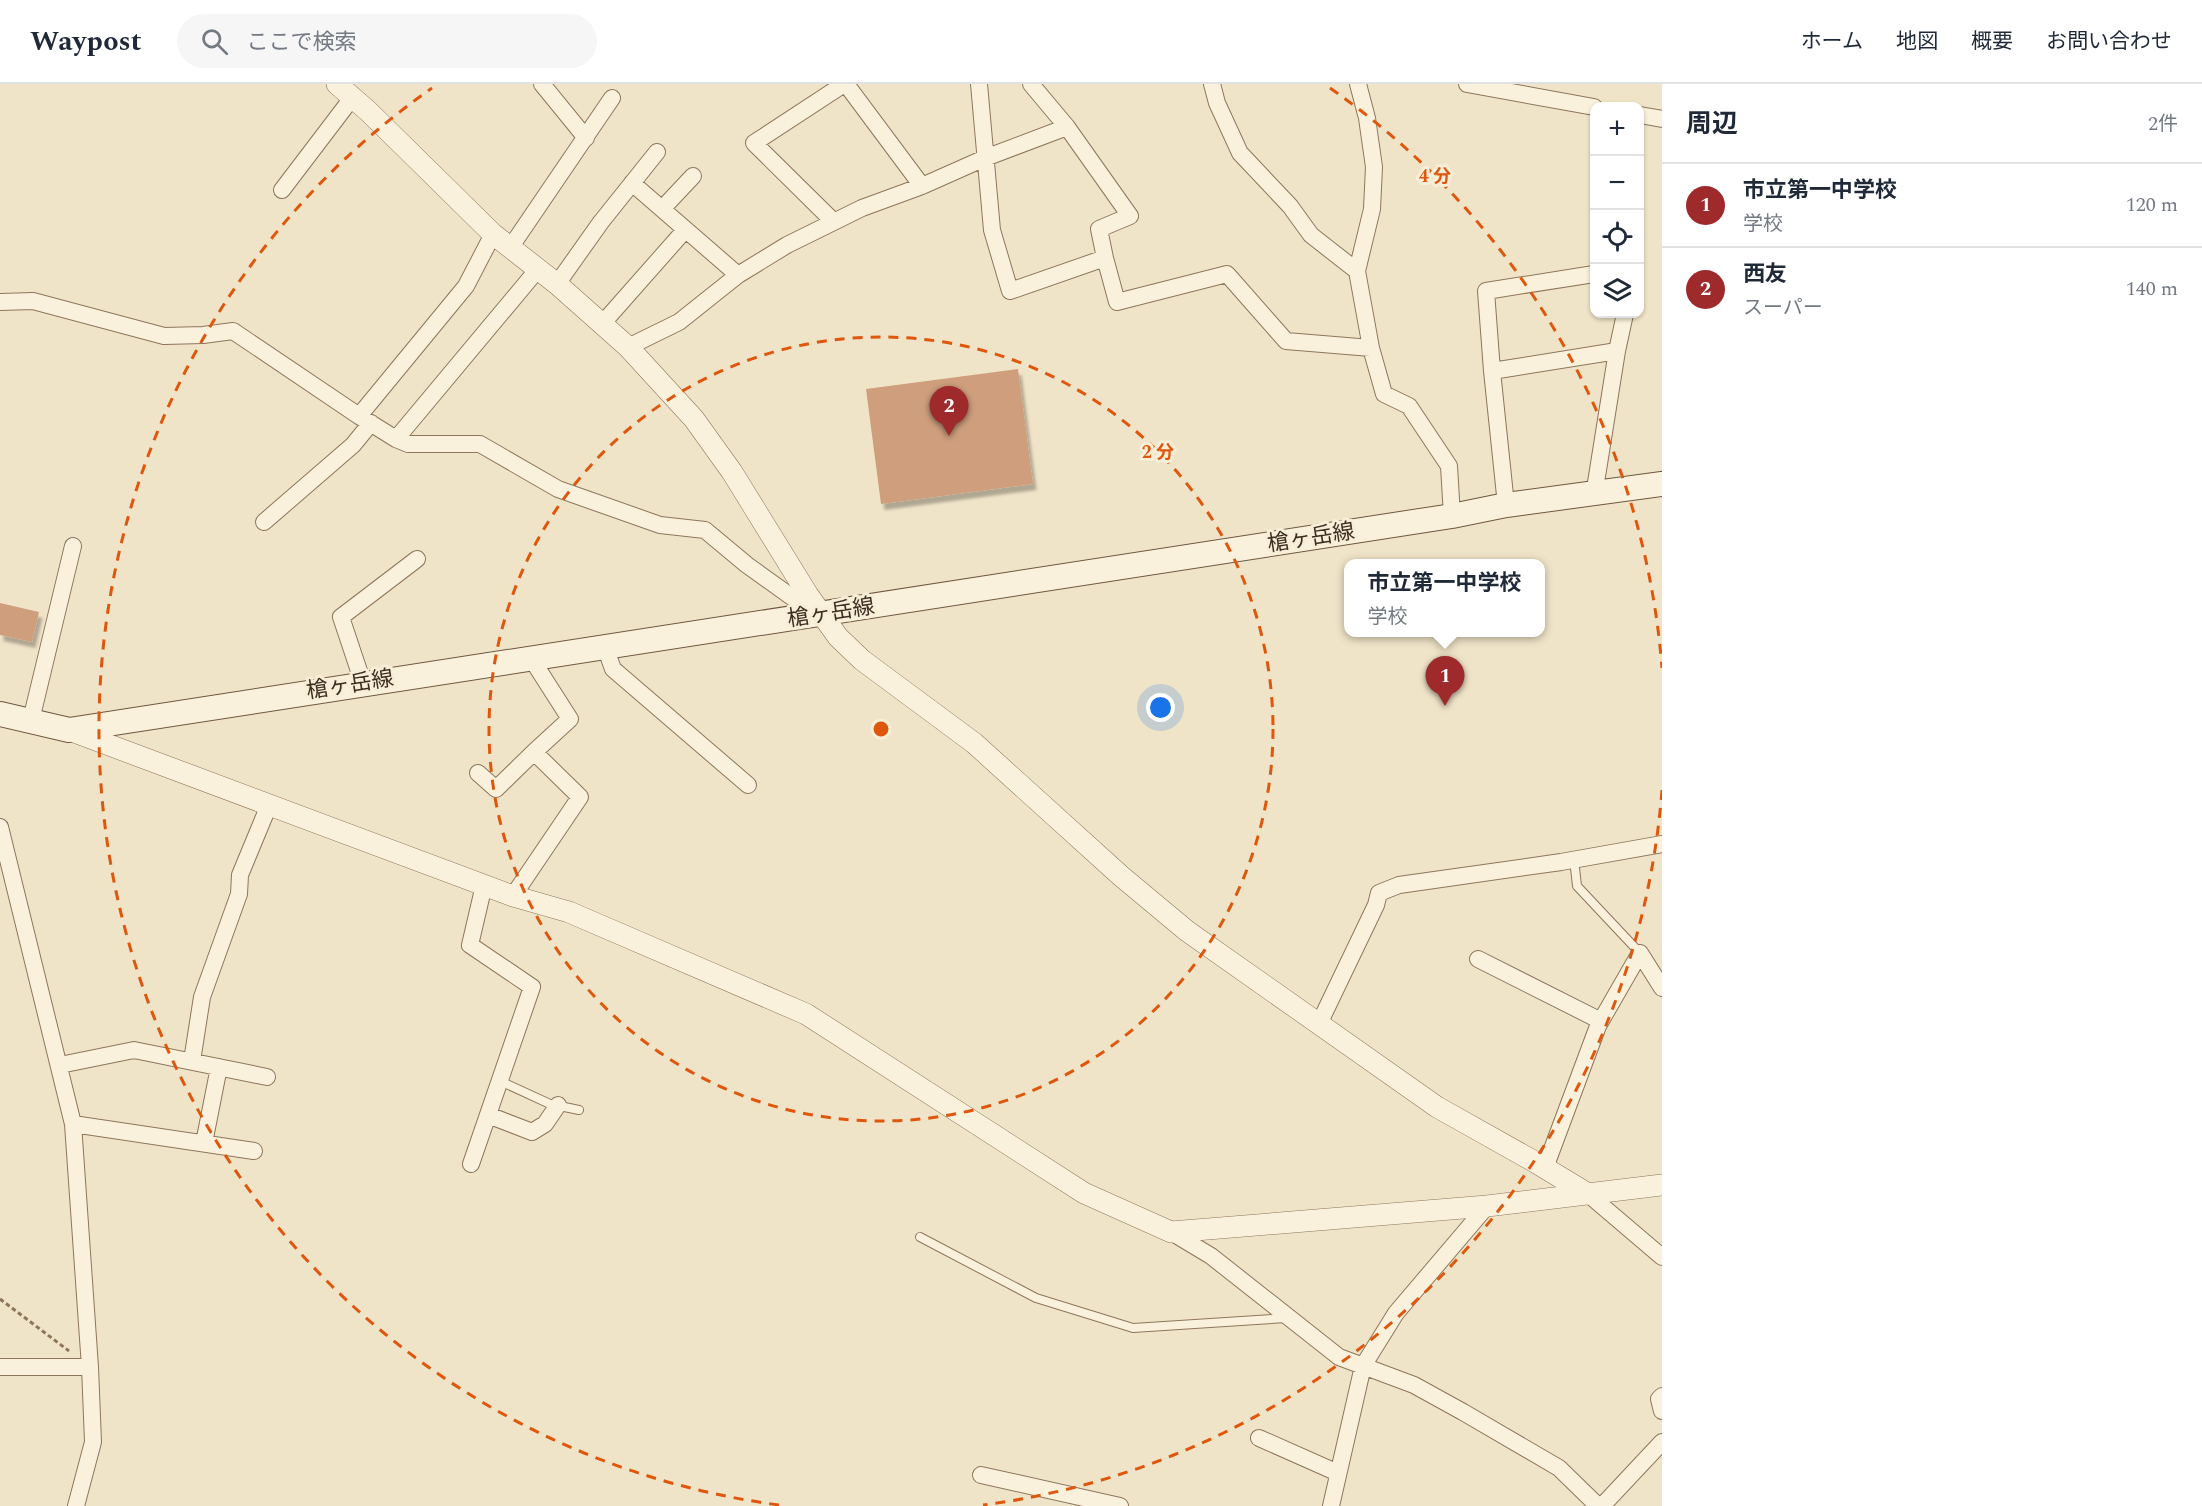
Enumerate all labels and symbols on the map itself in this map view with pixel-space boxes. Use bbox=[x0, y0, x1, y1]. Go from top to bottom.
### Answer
text: 4 分 bbox=[1419, 163, 1451, 190]
pin: 2 bbox=[930, 386, 968, 436]
text: 2 分 bbox=[1142, 439, 1174, 466]
street label: 槍ヶ岳線 bbox=[1265, 515, 1357, 561]
street label: 槍ヶ岳線 bbox=[785, 590, 877, 636]
pin: 1 bbox=[1426, 656, 1464, 706]
street label: 槍ヶ岳線 bbox=[304, 662, 396, 708]
your location bbox=[1146, 693, 1175, 722]
centre of rings bbox=[871, 719, 891, 739]

